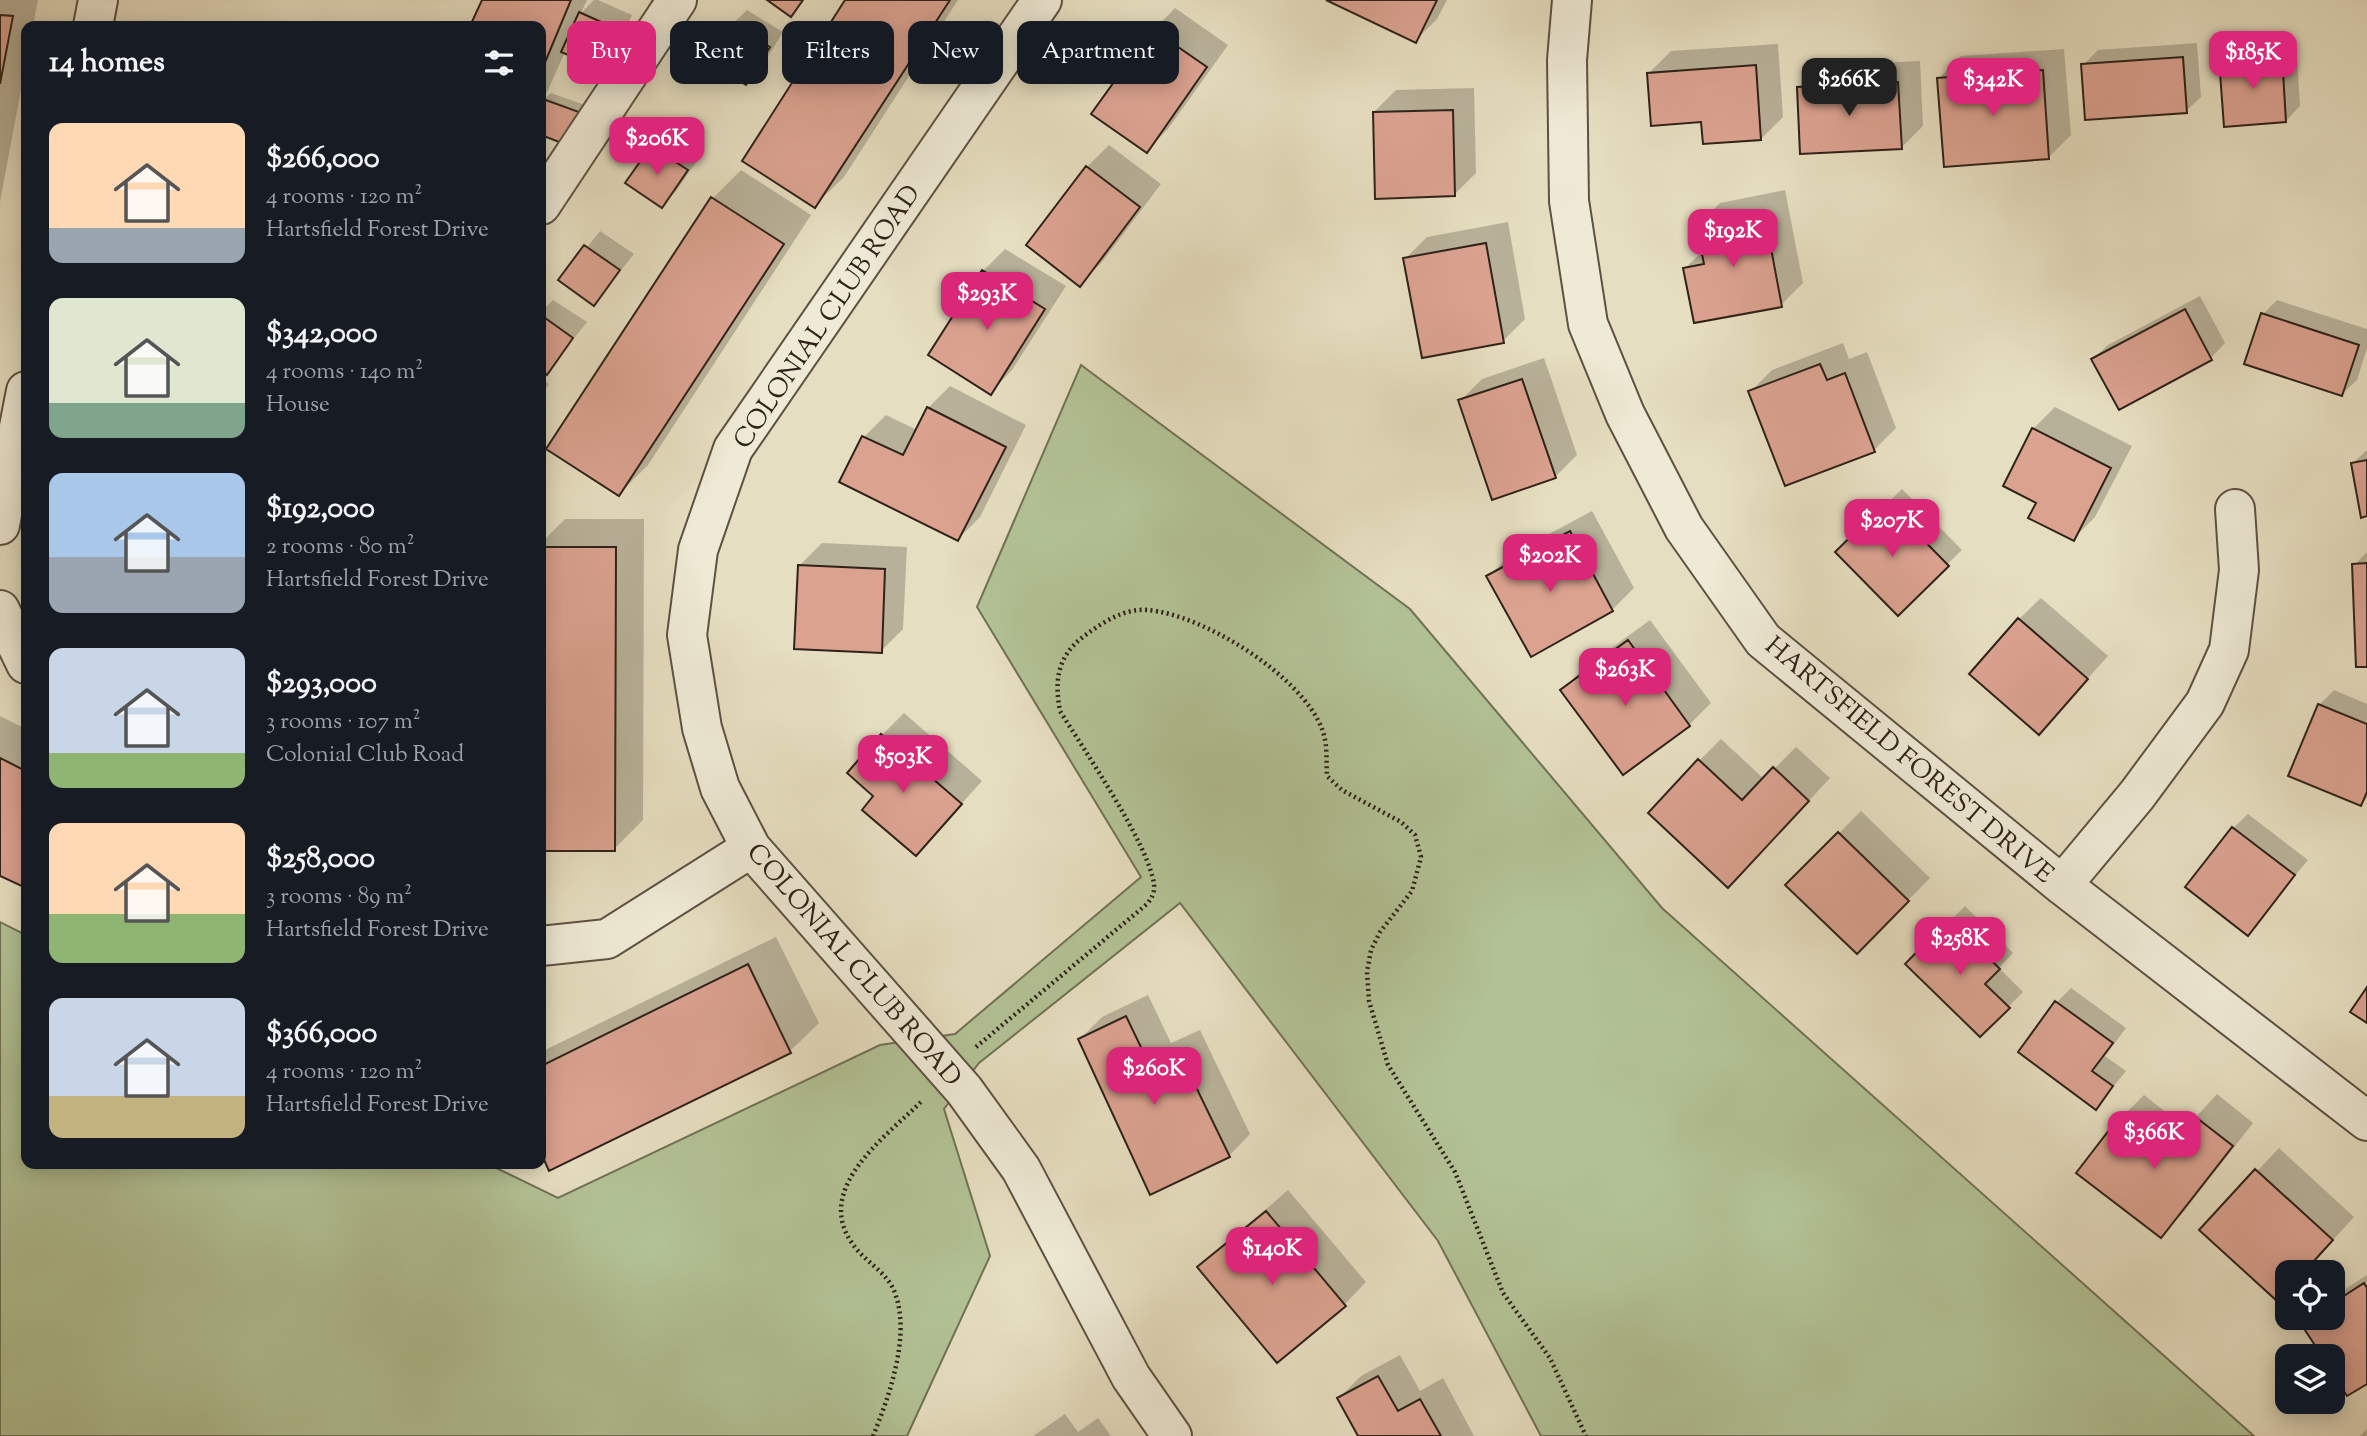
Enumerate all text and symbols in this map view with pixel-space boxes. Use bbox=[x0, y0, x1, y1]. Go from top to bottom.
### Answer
chip: Buy bbox=[567, 21, 656, 84]
chip: Rent bbox=[670, 21, 768, 84]
chip: Filters bbox=[782, 21, 894, 84]
chip: New bbox=[908, 21, 1003, 84]
chip: Apartment bbox=[1017, 21, 1179, 84]
pin: $185K bbox=[2204, 32, 2302, 91]
text: $185K bbox=[2225, 37, 2281, 70]
text: 14 homes bbox=[49, 42, 165, 85]
icon: filters bbox=[480, 44, 518, 82]
pin: $266K bbox=[1800, 58, 1898, 118]
pin: $342K bbox=[1944, 58, 2042, 118]
text: $266K bbox=[1818, 64, 1880, 97]
text: $342K bbox=[1963, 64, 2023, 97]
pin: $206K bbox=[608, 118, 706, 177]
text: $206K bbox=[625, 123, 689, 156]
text: $266,000 bbox=[266, 138, 380, 181]
icon: home bbox=[105, 151, 189, 235]
street label: COLONIAL CLUB ROAD bbox=[726, 178, 931, 457]
text: 4 rooms · 120 m² bbox=[266, 181, 422, 214]
pin: $192K bbox=[1684, 210, 1782, 269]
text: Hartsfield Forest Drive bbox=[266, 214, 489, 247]
text: $192K bbox=[1704, 215, 1762, 248]
pin: $293K bbox=[938, 272, 1036, 332]
text: $293K bbox=[957, 278, 1017, 311]
text: $342,000 bbox=[266, 313, 378, 356]
icon: home bbox=[105, 326, 189, 410]
text: 4 rooms · 140 m² bbox=[266, 356, 423, 389]
text: House bbox=[266, 389, 330, 422]
text: $192,000 bbox=[266, 488, 375, 531]
pin: $207K bbox=[1843, 500, 1941, 559]
icon: home bbox=[105, 501, 189, 585]
text: $207K bbox=[1860, 505, 1924, 538]
text: 2 rooms · 80 m² bbox=[266, 531, 414, 564]
pin: $202K bbox=[1501, 534, 1599, 594]
text: $202K bbox=[1519, 540, 1581, 573]
text: Hartsfield Forest Drive bbox=[266, 564, 489, 597]
street label: HARTSFIELD FOREST DRIVE bbox=[1756, 629, 2061, 893]
pin: $263K bbox=[1576, 648, 1674, 708]
text: $263K bbox=[1595, 654, 1655, 687]
text: $293,000 bbox=[266, 663, 377, 706]
icon: home bbox=[105, 676, 189, 760]
text: 3 rooms · 107 m² bbox=[266, 706, 421, 739]
pin: $503K bbox=[854, 736, 952, 795]
text: Colonial Club Road bbox=[266, 739, 464, 772]
text: $503K bbox=[874, 741, 932, 774]
street label: COLONIAL CLUB ROAD bbox=[737, 836, 969, 1095]
text: $258,000 bbox=[266, 838, 375, 881]
icon: home bbox=[105, 851, 189, 935]
text: 3 rooms · 89 m² bbox=[266, 881, 412, 914]
text: Hartsfield Forest Drive bbox=[266, 914, 489, 947]
pin: $258K bbox=[1911, 918, 2009, 977]
text: $258K bbox=[1930, 923, 1990, 956]
text: $366,000 bbox=[266, 1013, 377, 1056]
icon: home bbox=[105, 1026, 189, 1110]
pin: $260K bbox=[1105, 1048, 1203, 1107]
text: $260K bbox=[1122, 1053, 1186, 1086]
text: 4 rooms · 120 m² bbox=[266, 1056, 422, 1089]
text: Hartsfield Forest Drive bbox=[266, 1089, 489, 1122]
pin: $366K bbox=[2105, 1112, 2203, 1171]
text: $366K bbox=[2124, 1117, 2184, 1150]
pin: $140K bbox=[1223, 1228, 1321, 1287]
text: $140K bbox=[1242, 1233, 1302, 1266]
map controls bbox=[2275, 1260, 2345, 1414]
button: locate bbox=[2275, 1260, 2345, 1330]
button: layers bbox=[2275, 1344, 2345, 1414]

